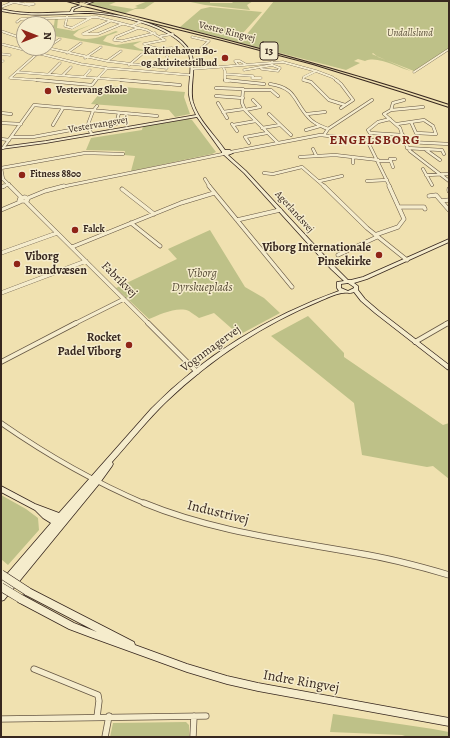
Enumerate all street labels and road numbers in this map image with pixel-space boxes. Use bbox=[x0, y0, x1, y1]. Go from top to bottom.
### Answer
street label: Vestre Ringvej bbox=[197, 19, 257, 45]
road number: 13 bbox=[260, 42, 278, 60]
street label: Vestervangsvej bbox=[67, 114, 129, 136]
street label: Agerlandsvej bbox=[272, 189, 316, 235]
street label: Fabrikvej bbox=[98, 259, 140, 301]
street label: Vognmagervej bbox=[178, 323, 244, 375]
street label: Industrivej bbox=[185, 497, 251, 529]
street label: Indre Ringvej bbox=[262, 667, 340, 697]

